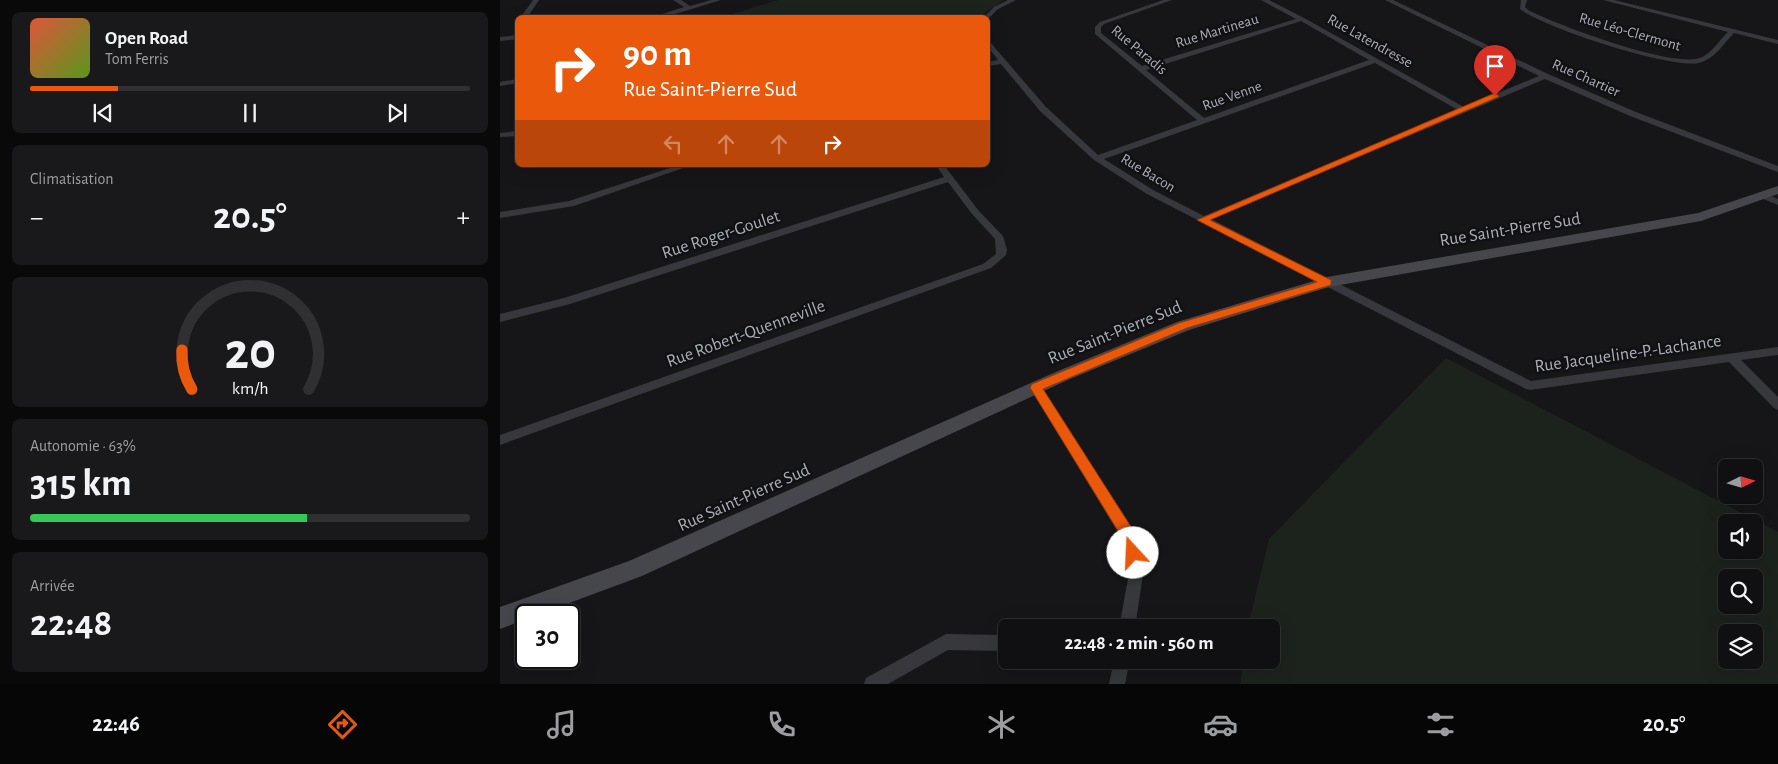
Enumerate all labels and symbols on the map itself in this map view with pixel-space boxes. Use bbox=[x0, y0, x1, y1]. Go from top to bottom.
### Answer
street label: Rue Léo-Clermont bbox=[1577, 10, 1683, 54]
street label: Rue Martineau bbox=[1174, 11, 1261, 51]
street label: Rue Latendresse bbox=[1325, 11, 1415, 71]
street label: Rue Paradis bbox=[1108, 22, 1170, 78]
pin bbox=[1474, 45, 1516, 96]
street label: Rue Chartier bbox=[1550, 56, 1622, 100]
street label: Rue Venne bbox=[1200, 78, 1264, 114]
street label: Rue Bacon bbox=[1118, 151, 1178, 195]
street label: Rue Roger-Goulet bbox=[660, 207, 783, 263]
street label: Rue Saint-Pierre Sud bbox=[1438, 210, 1582, 250]
street label: Rue Robert-Quenneville bbox=[664, 297, 828, 371]
street label: Rue Saint-Pierre Sud bbox=[1046, 298, 1184, 368]
street label: Rue Jacqueline-P.-Lachance bbox=[1533, 332, 1723, 376]
north arrow bbox=[1718, 459, 1762, 504]
street label: Rue Saint-Pierre Sud bbox=[675, 461, 813, 535]
position arrow bbox=[1106, 526, 1158, 578]
speed limit sign: 30 bbox=[515, 604, 580, 669]

